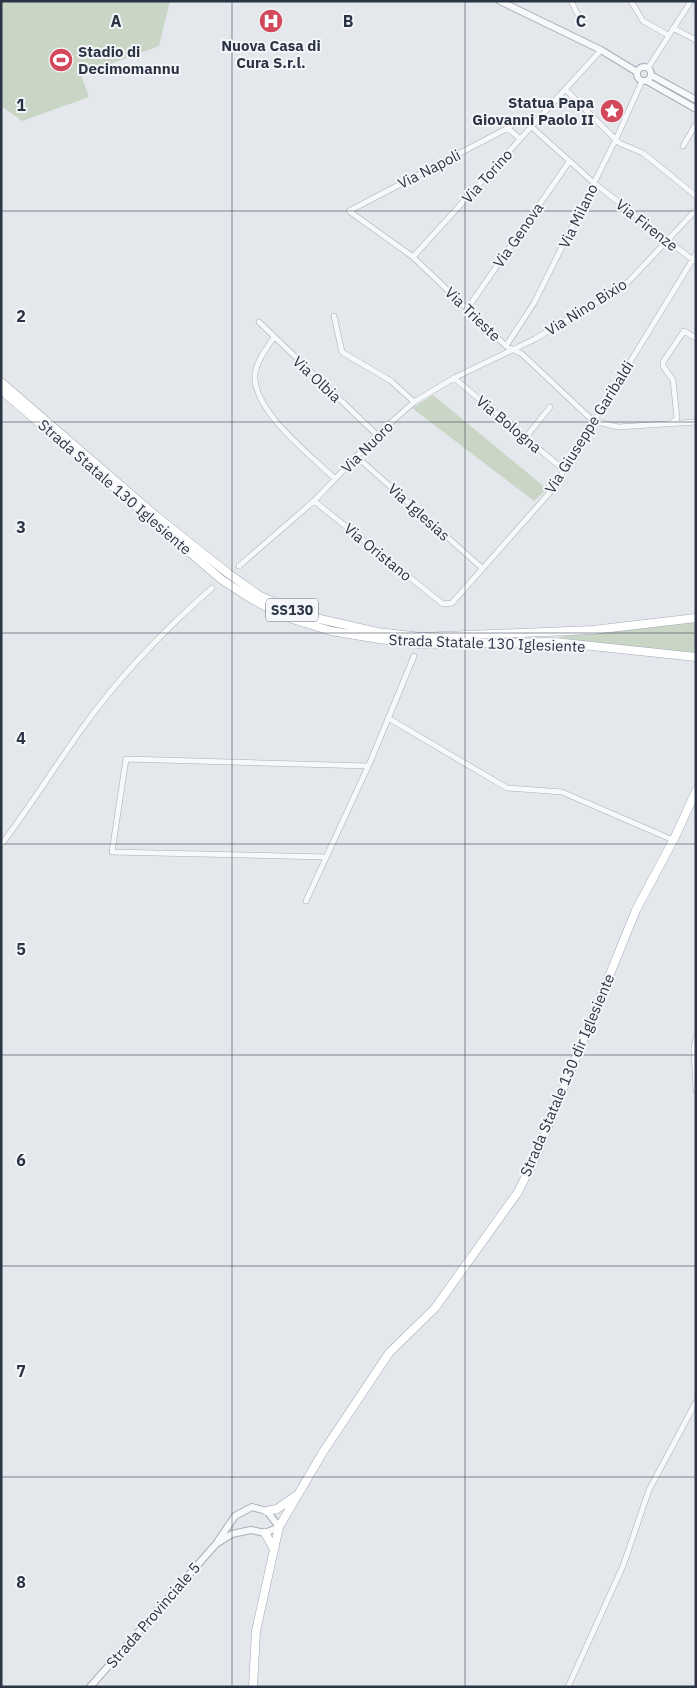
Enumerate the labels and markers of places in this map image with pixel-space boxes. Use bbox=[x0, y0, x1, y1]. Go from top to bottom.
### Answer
hospital icon: Nuova Casa di Cura S.r.l. bbox=[258, 8, 284, 34]
place label: Nuova Casa di Cura S.r.l. bbox=[221, 36, 321, 72]
place label: Stadio di Decimomannu bbox=[78, 42, 180, 78]
sports icon: Stadio di Decimomannu bbox=[48, 47, 74, 73]
place label: Statua Papa Giovanni Paolo II bbox=[472, 93, 594, 129]
place icon: Statua Papa Giovanni Paolo II bbox=[599, 98, 625, 124]

